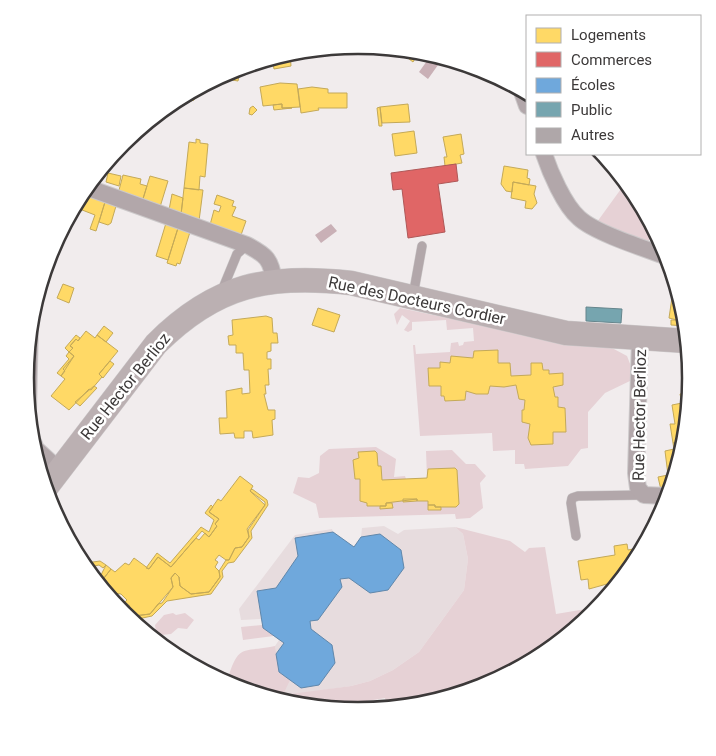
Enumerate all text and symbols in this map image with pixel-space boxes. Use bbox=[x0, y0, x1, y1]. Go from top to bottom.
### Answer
legend bbox=[526, 15, 701, 155]
text: Logements bbox=[571, 26, 646, 44]
text: Commerces bbox=[571, 51, 652, 69]
text: Écoles bbox=[571, 76, 615, 94]
text: Public bbox=[571, 101, 612, 119]
text: Autres bbox=[571, 126, 615, 144]
street label: Rue des Docteurs Cordier bbox=[327, 272, 508, 329]
street label: Rue Hector Berlioz bbox=[77, 329, 174, 443]
street label: Rue Hector Berlioz bbox=[629, 349, 650, 481]

